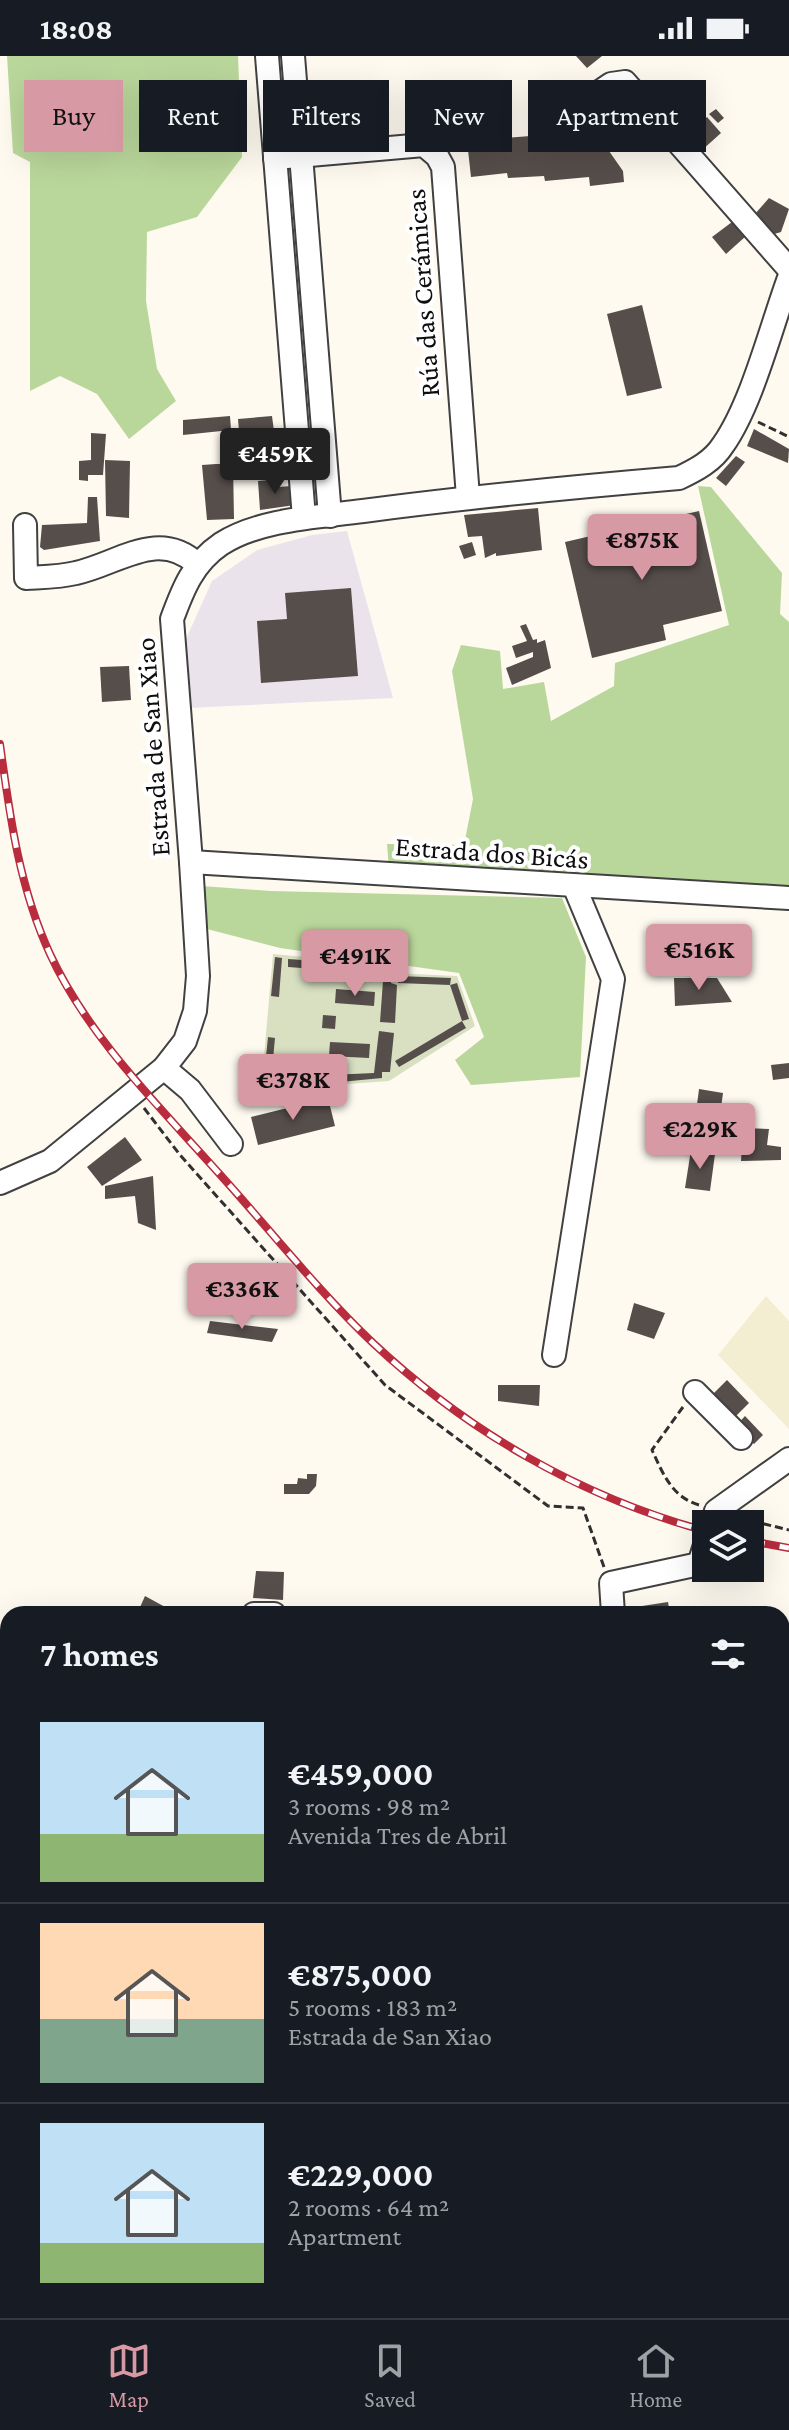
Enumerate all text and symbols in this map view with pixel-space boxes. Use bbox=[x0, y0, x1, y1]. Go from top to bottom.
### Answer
text: 18:08 bbox=[40, 12, 113, 45]
chip: Buy bbox=[24, 80, 123, 152]
chip: Rent bbox=[139, 80, 247, 152]
chip: Filters bbox=[263, 80, 389, 152]
chip: New bbox=[405, 80, 512, 152]
chip: Apartment bbox=[528, 80, 706, 152]
street label: Rúa das Cerámicas bbox=[400, 188, 445, 398]
pin: €459K bbox=[219, 428, 331, 496]
text: €459K bbox=[238, 439, 312, 468]
pin: €875K bbox=[586, 514, 698, 582]
text: €875K bbox=[606, 525, 678, 554]
street label: Estrada de San Xiao bbox=[129, 636, 176, 858]
street label: Estrada dos Bicás bbox=[394, 830, 590, 875]
pin: €516K bbox=[643, 924, 755, 992]
pin: €491K bbox=[299, 930, 411, 998]
text: €516K bbox=[664, 935, 734, 964]
text: €491K bbox=[319, 941, 391, 970]
pin: €378K bbox=[237, 1054, 349, 1122]
text: €378K bbox=[256, 1065, 330, 1094]
pin: €229K bbox=[644, 1103, 756, 1171]
text: €229K bbox=[663, 1114, 737, 1143]
pin: €336K bbox=[186, 1263, 298, 1331]
text: €336K bbox=[205, 1274, 279, 1303]
map controls bbox=[692, 1510, 764, 1582]
button: layers bbox=[692, 1510, 764, 1582]
icon: filters bbox=[706, 1632, 750, 1676]
text: 7 homes bbox=[40, 1636, 159, 1673]
icon: home bbox=[104, 1754, 200, 1850]
text: €459,000 bbox=[288, 1755, 433, 1792]
text: 3 rooms · 98 m² bbox=[288, 1792, 450, 1821]
text: Avenida Tres de Abril bbox=[288, 1821, 507, 1850]
icon: home bbox=[104, 1955, 200, 2051]
text: €875,000 bbox=[288, 1956, 432, 1993]
text: 5 rooms · 183 m² bbox=[288, 1993, 457, 2022]
text: Estrada de San Xiao bbox=[288, 2022, 492, 2051]
icon: home bbox=[104, 2155, 200, 2251]
text: €229,000 bbox=[288, 2156, 433, 2193]
text: 2 rooms · 64 m² bbox=[288, 2193, 449, 2222]
text: Apartment bbox=[288, 2222, 401, 2251]
tab: Map bbox=[107, 2339, 151, 2412]
tab: Saved bbox=[364, 2339, 416, 2412]
tab: Home bbox=[630, 2339, 682, 2412]

